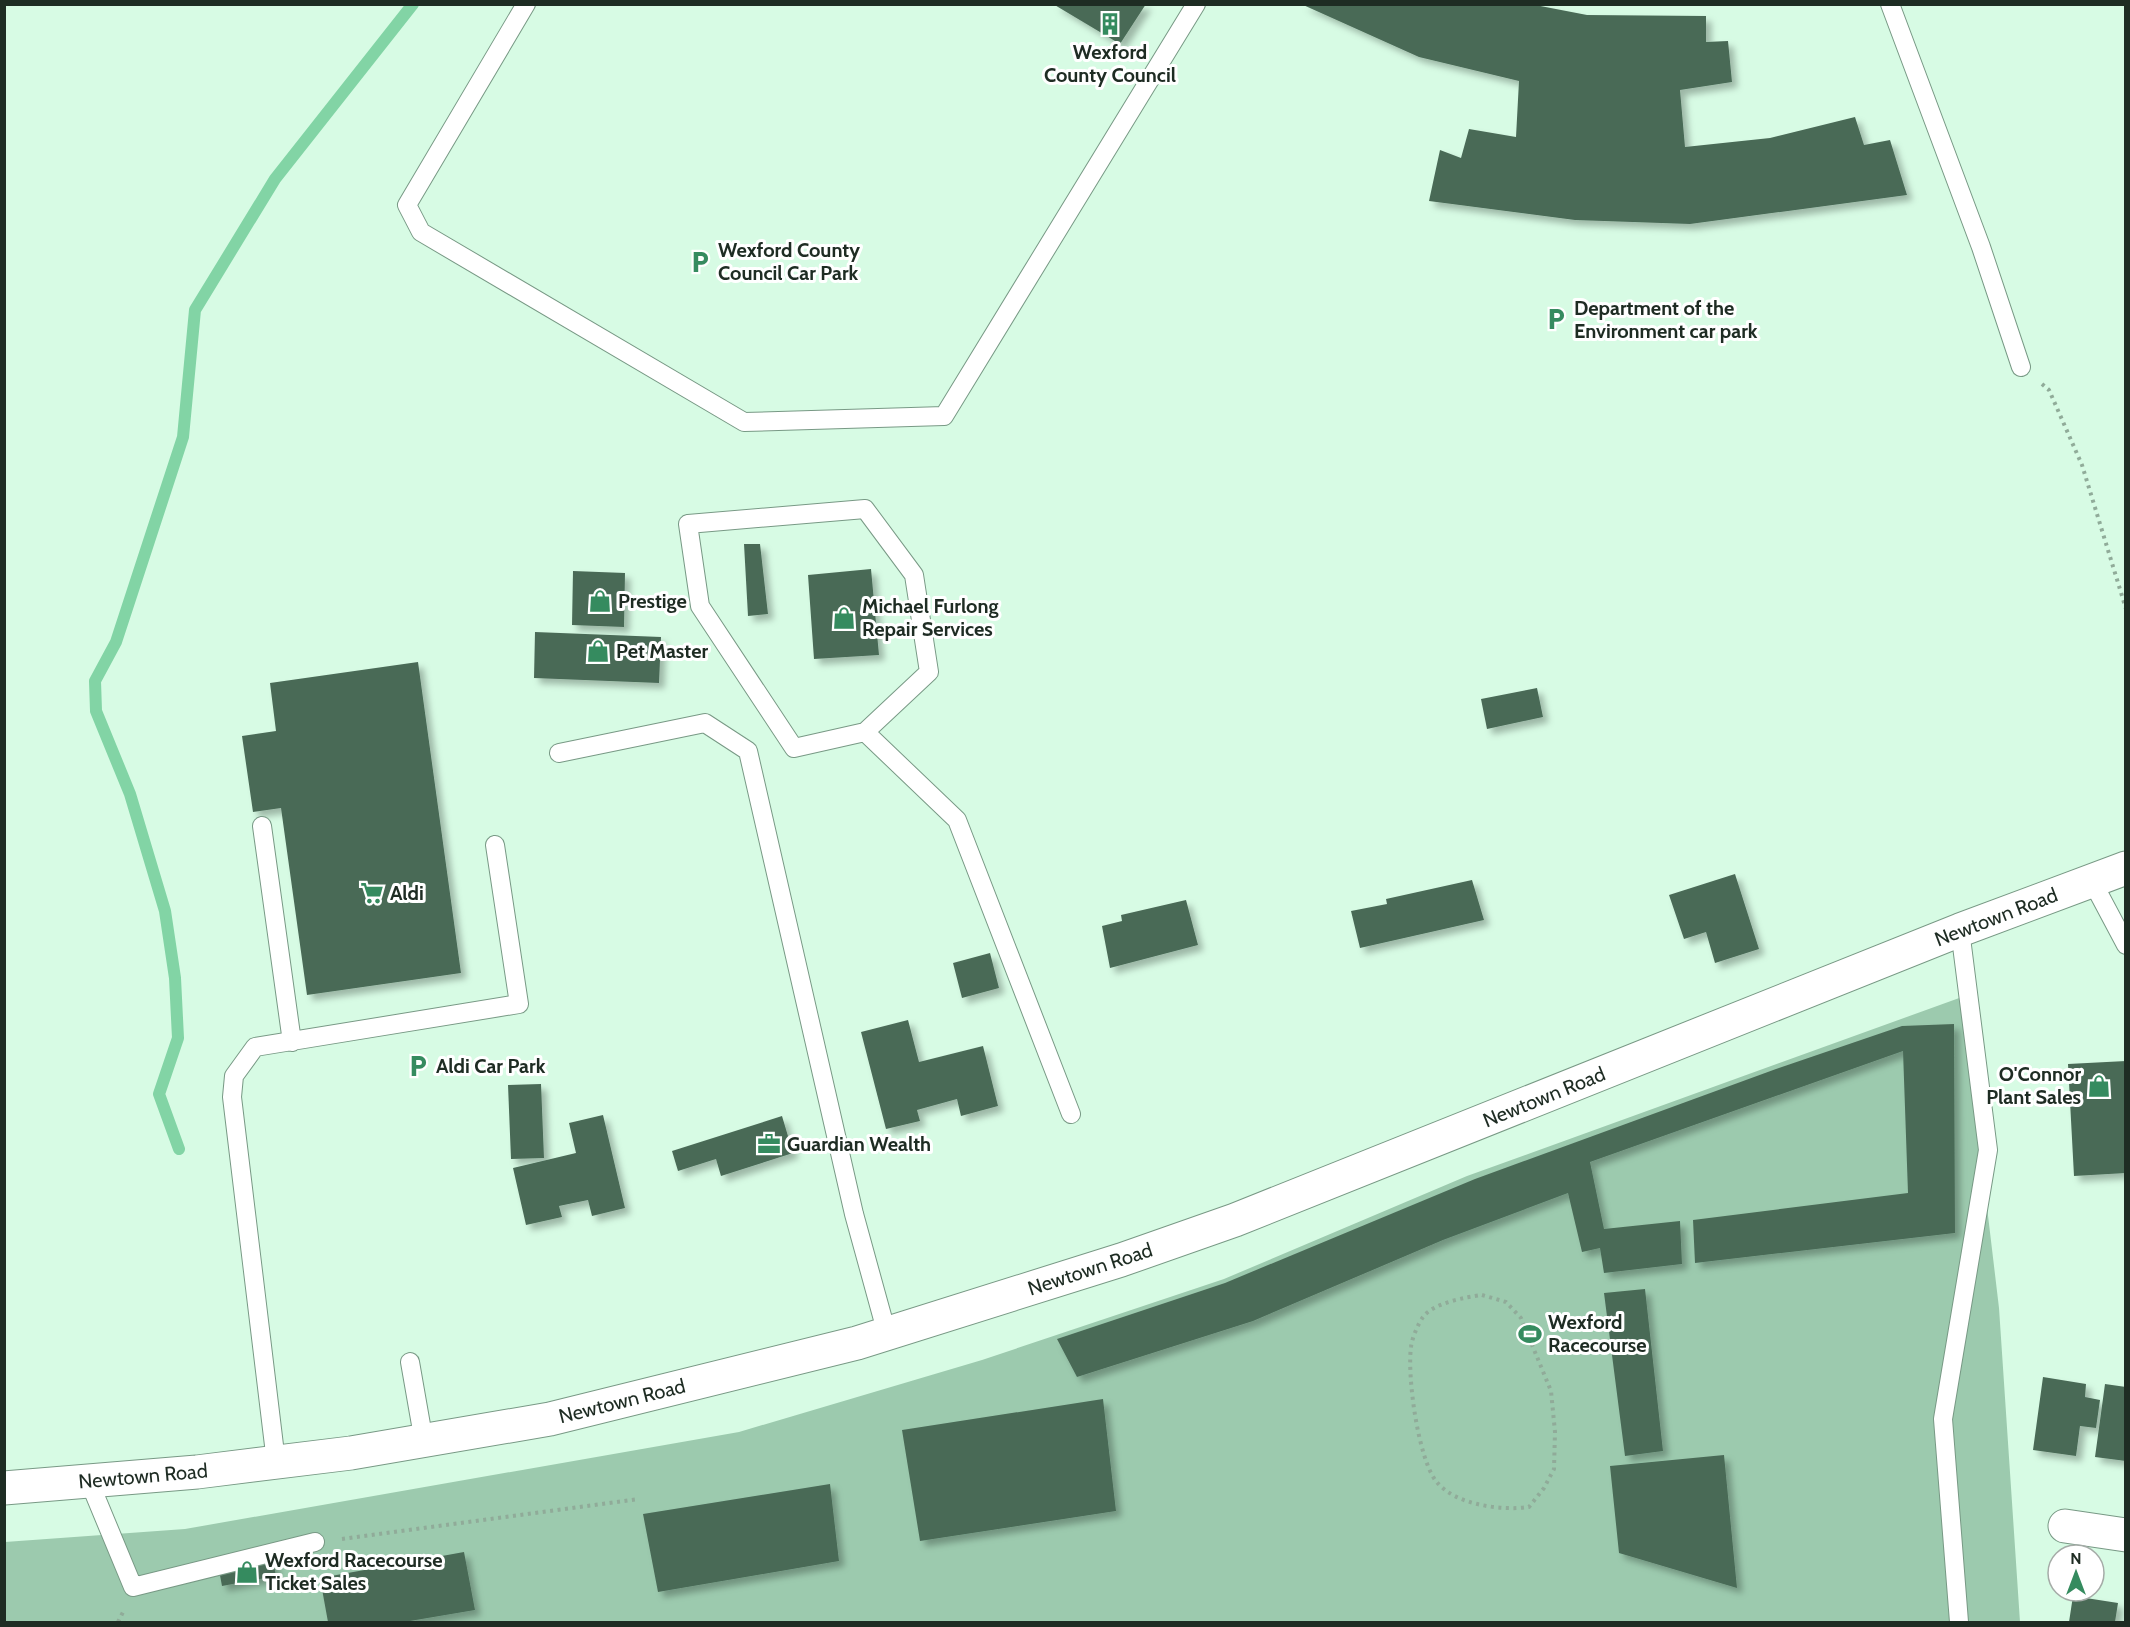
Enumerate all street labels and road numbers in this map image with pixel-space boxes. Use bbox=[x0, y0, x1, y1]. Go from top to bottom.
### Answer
street label: Newtown Road bbox=[1931, 883, 2061, 951]
street label: Newtown Road bbox=[1479, 1062, 1609, 1132]
street label: Newtown Road bbox=[1025, 1238, 1155, 1300]
street label: Newtown Road bbox=[556, 1374, 688, 1428]
street label: Newtown Road bbox=[77, 1458, 209, 1494]

